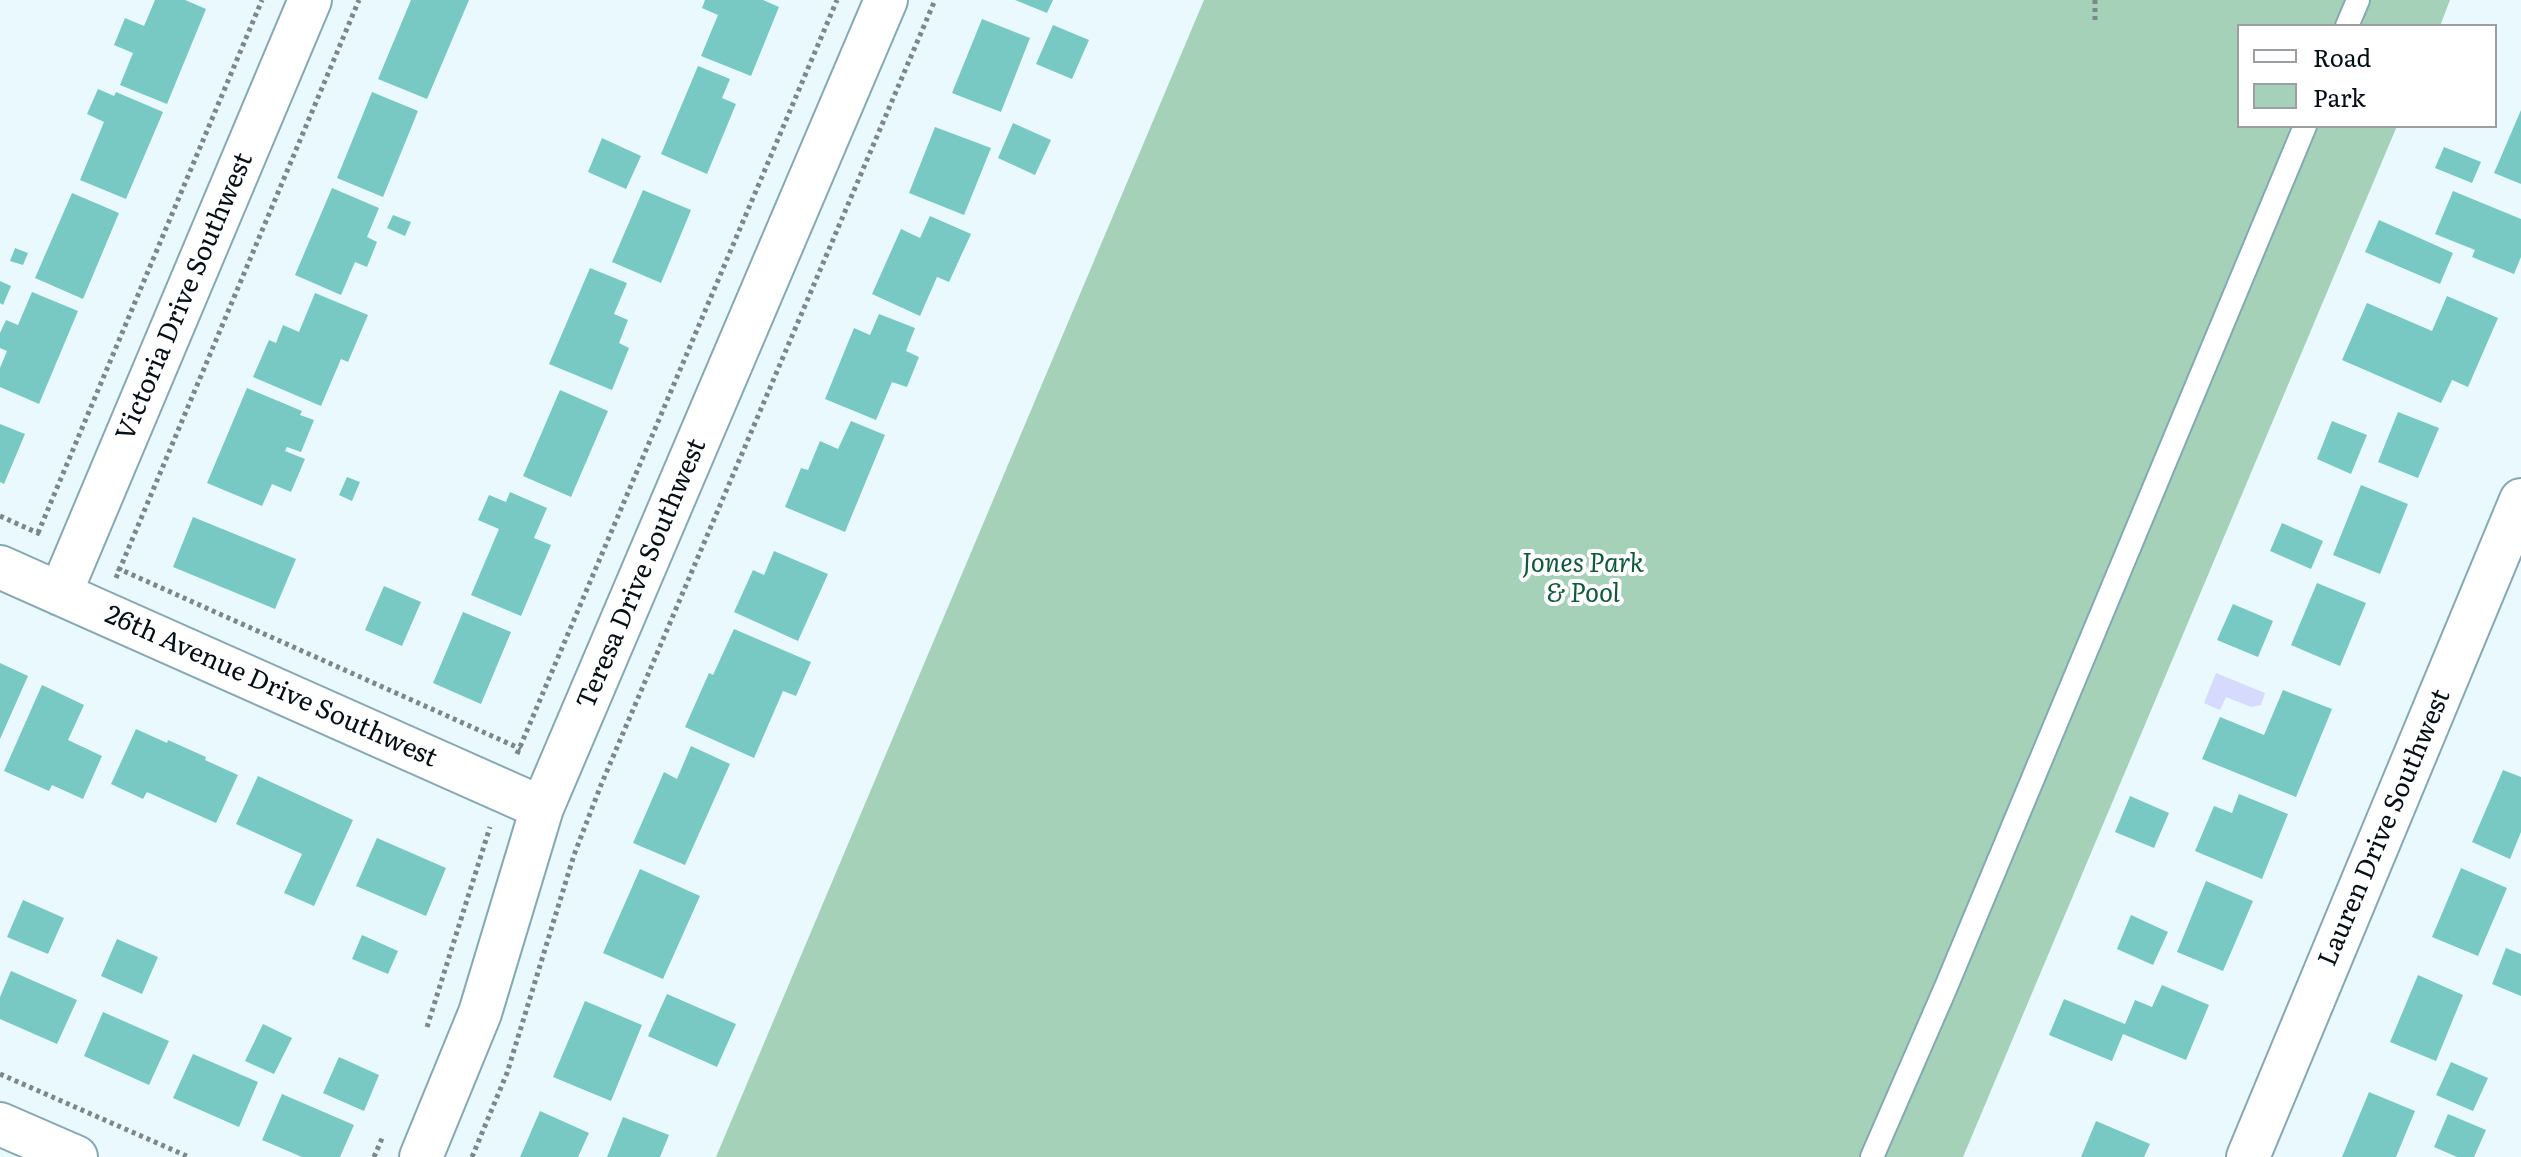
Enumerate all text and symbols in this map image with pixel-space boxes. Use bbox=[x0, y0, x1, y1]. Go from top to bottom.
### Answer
legend bbox=[2237, 24, 2497, 128]
text: Road bbox=[2313, 39, 2371, 74]
text: Park bbox=[2313, 79, 2366, 114]
street label: Victoria Drive Southwest bbox=[110, 148, 260, 446]
street label: Teresa Drive Southwest bbox=[571, 434, 713, 714]
park label: Jones Park & Pool bbox=[1522, 548, 1644, 610]
street label: 26th Avenue Drive Southwest bbox=[100, 599, 442, 775]
street label: Lauren Drive Southwest bbox=[2312, 685, 2458, 971]

